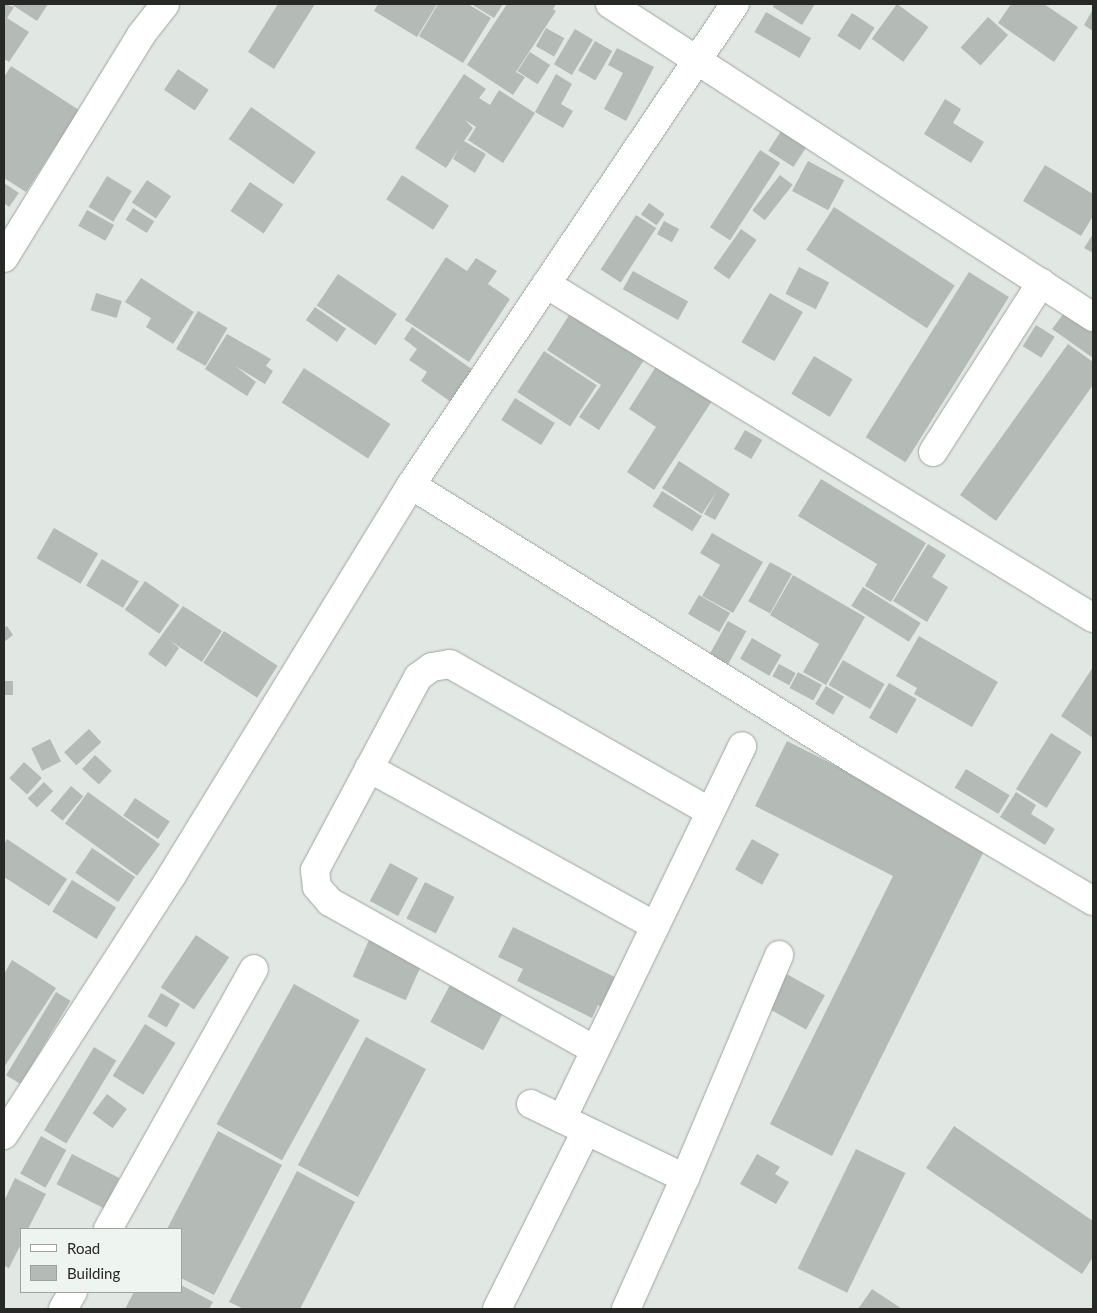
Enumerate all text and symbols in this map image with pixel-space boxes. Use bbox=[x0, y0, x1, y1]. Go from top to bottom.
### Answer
legend bbox=[20, 1228, 182, 1293]
text: Road bbox=[67, 1239, 100, 1257]
text: Building bbox=[67, 1264, 120, 1282]

